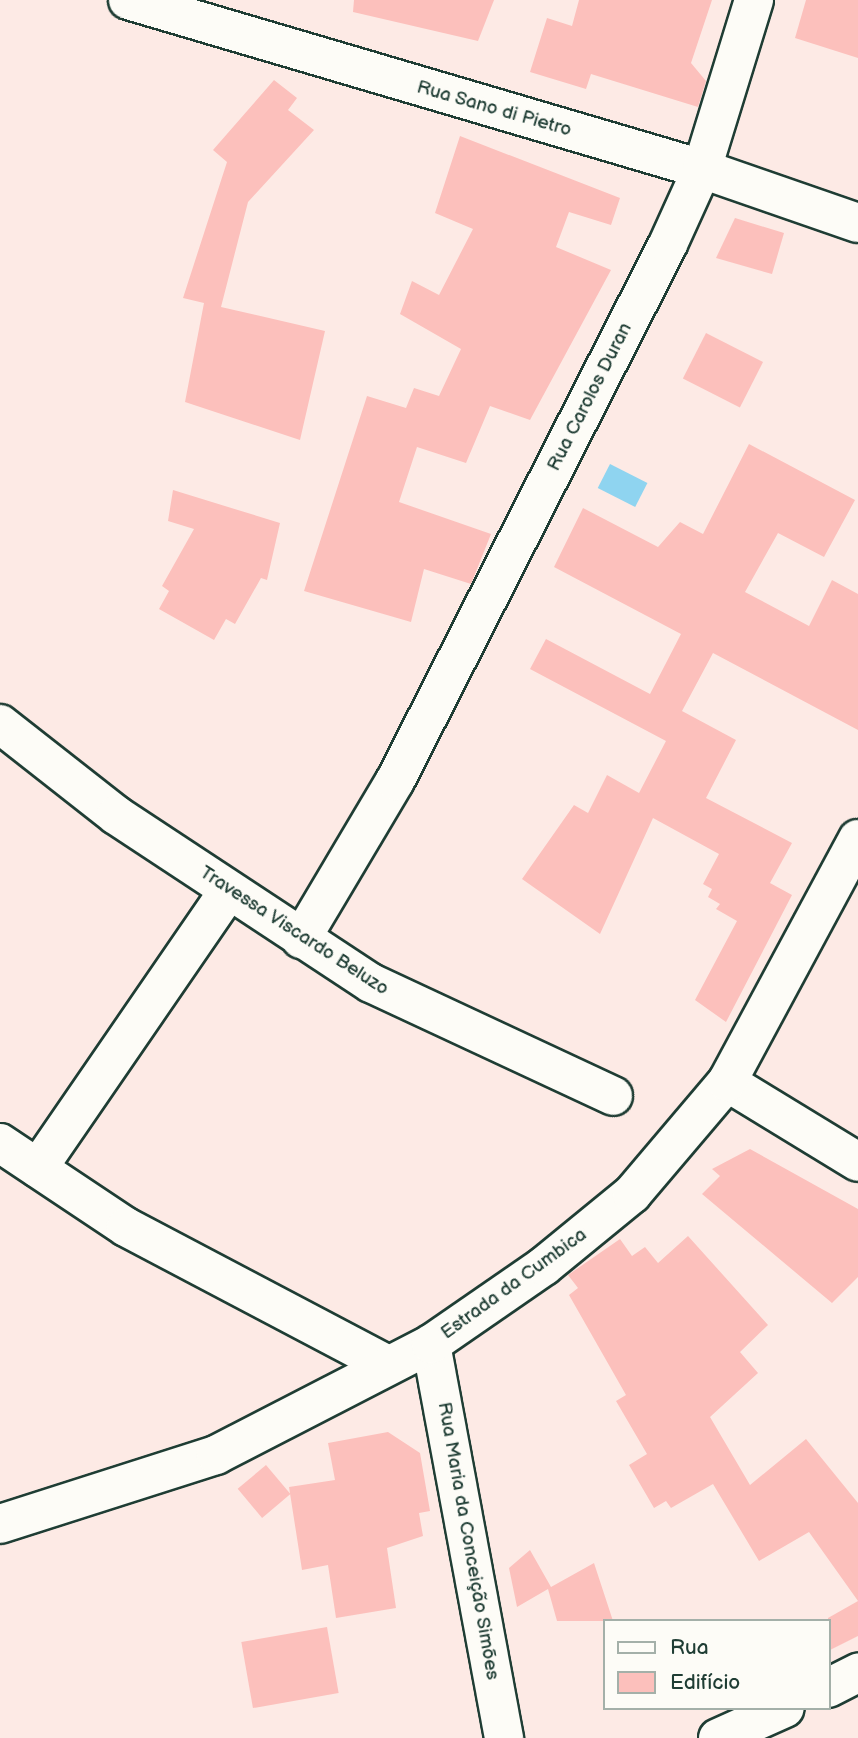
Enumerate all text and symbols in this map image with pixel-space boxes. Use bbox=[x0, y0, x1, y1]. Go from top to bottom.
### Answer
street label: Rua Sano di Pietro bbox=[414, 76, 574, 142]
street label: Rua Carolos Duran bbox=[543, 319, 637, 475]
street label: Travessa Viscardo Beluzo bbox=[195, 861, 393, 1001]
street label: Estrada da Cumbica bbox=[437, 1223, 591, 1345]
street label: Rua Maria da Conceição Simões bbox=[432, 1400, 504, 1682]
legend bbox=[602, 1619, 830, 1710]
text: Rua bbox=[670, 1635, 709, 1660]
text: Edifício bbox=[670, 1670, 740, 1695]

